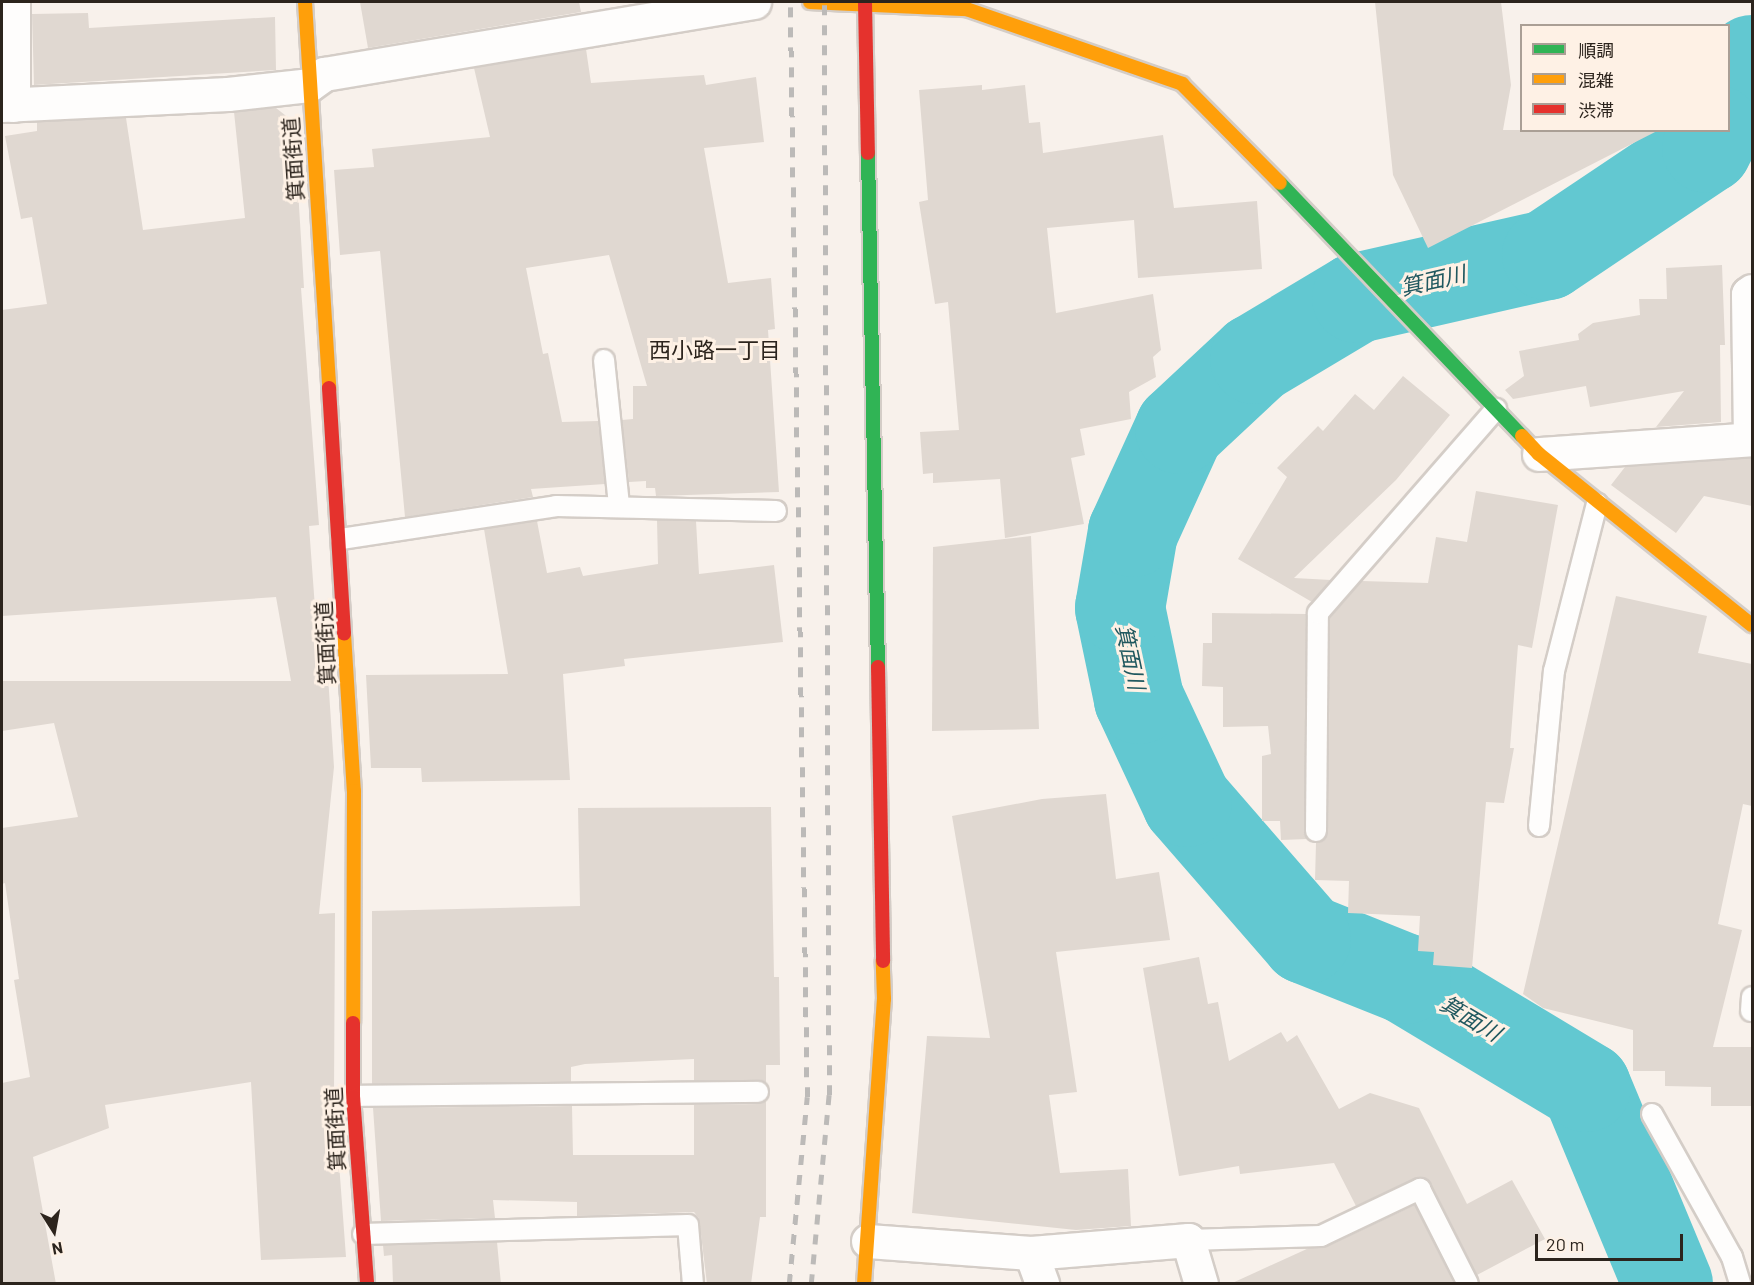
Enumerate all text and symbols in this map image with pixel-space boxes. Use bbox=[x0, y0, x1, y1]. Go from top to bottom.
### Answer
legend bbox=[1520, 24, 1730, 132]
text: 順調 bbox=[1578, 39, 1614, 61]
text: 混雑 bbox=[1578, 69, 1614, 91]
text: 渋滞 bbox=[1578, 99, 1614, 121]
street label: 箕面街道 bbox=[278, 116, 308, 202]
water label: 箕面川 bbox=[1398, 260, 1468, 300]
district label: 西小路一丁目 bbox=[649, 337, 781, 363]
street label: 箕面街道 bbox=[310, 600, 340, 686]
water label: 箕面川 bbox=[1111, 622, 1151, 692]
water label: 箕面川 bbox=[1436, 990, 1506, 1046]
street label: 箕面街道 bbox=[320, 1086, 350, 1172]
north arrow bbox=[24, 1201, 84, 1261]
scale bar bbox=[1538, 1222, 1686, 1260]
text: 20 m bbox=[1546, 1233, 1584, 1255]
text: N bbox=[51, 1239, 65, 1259]

